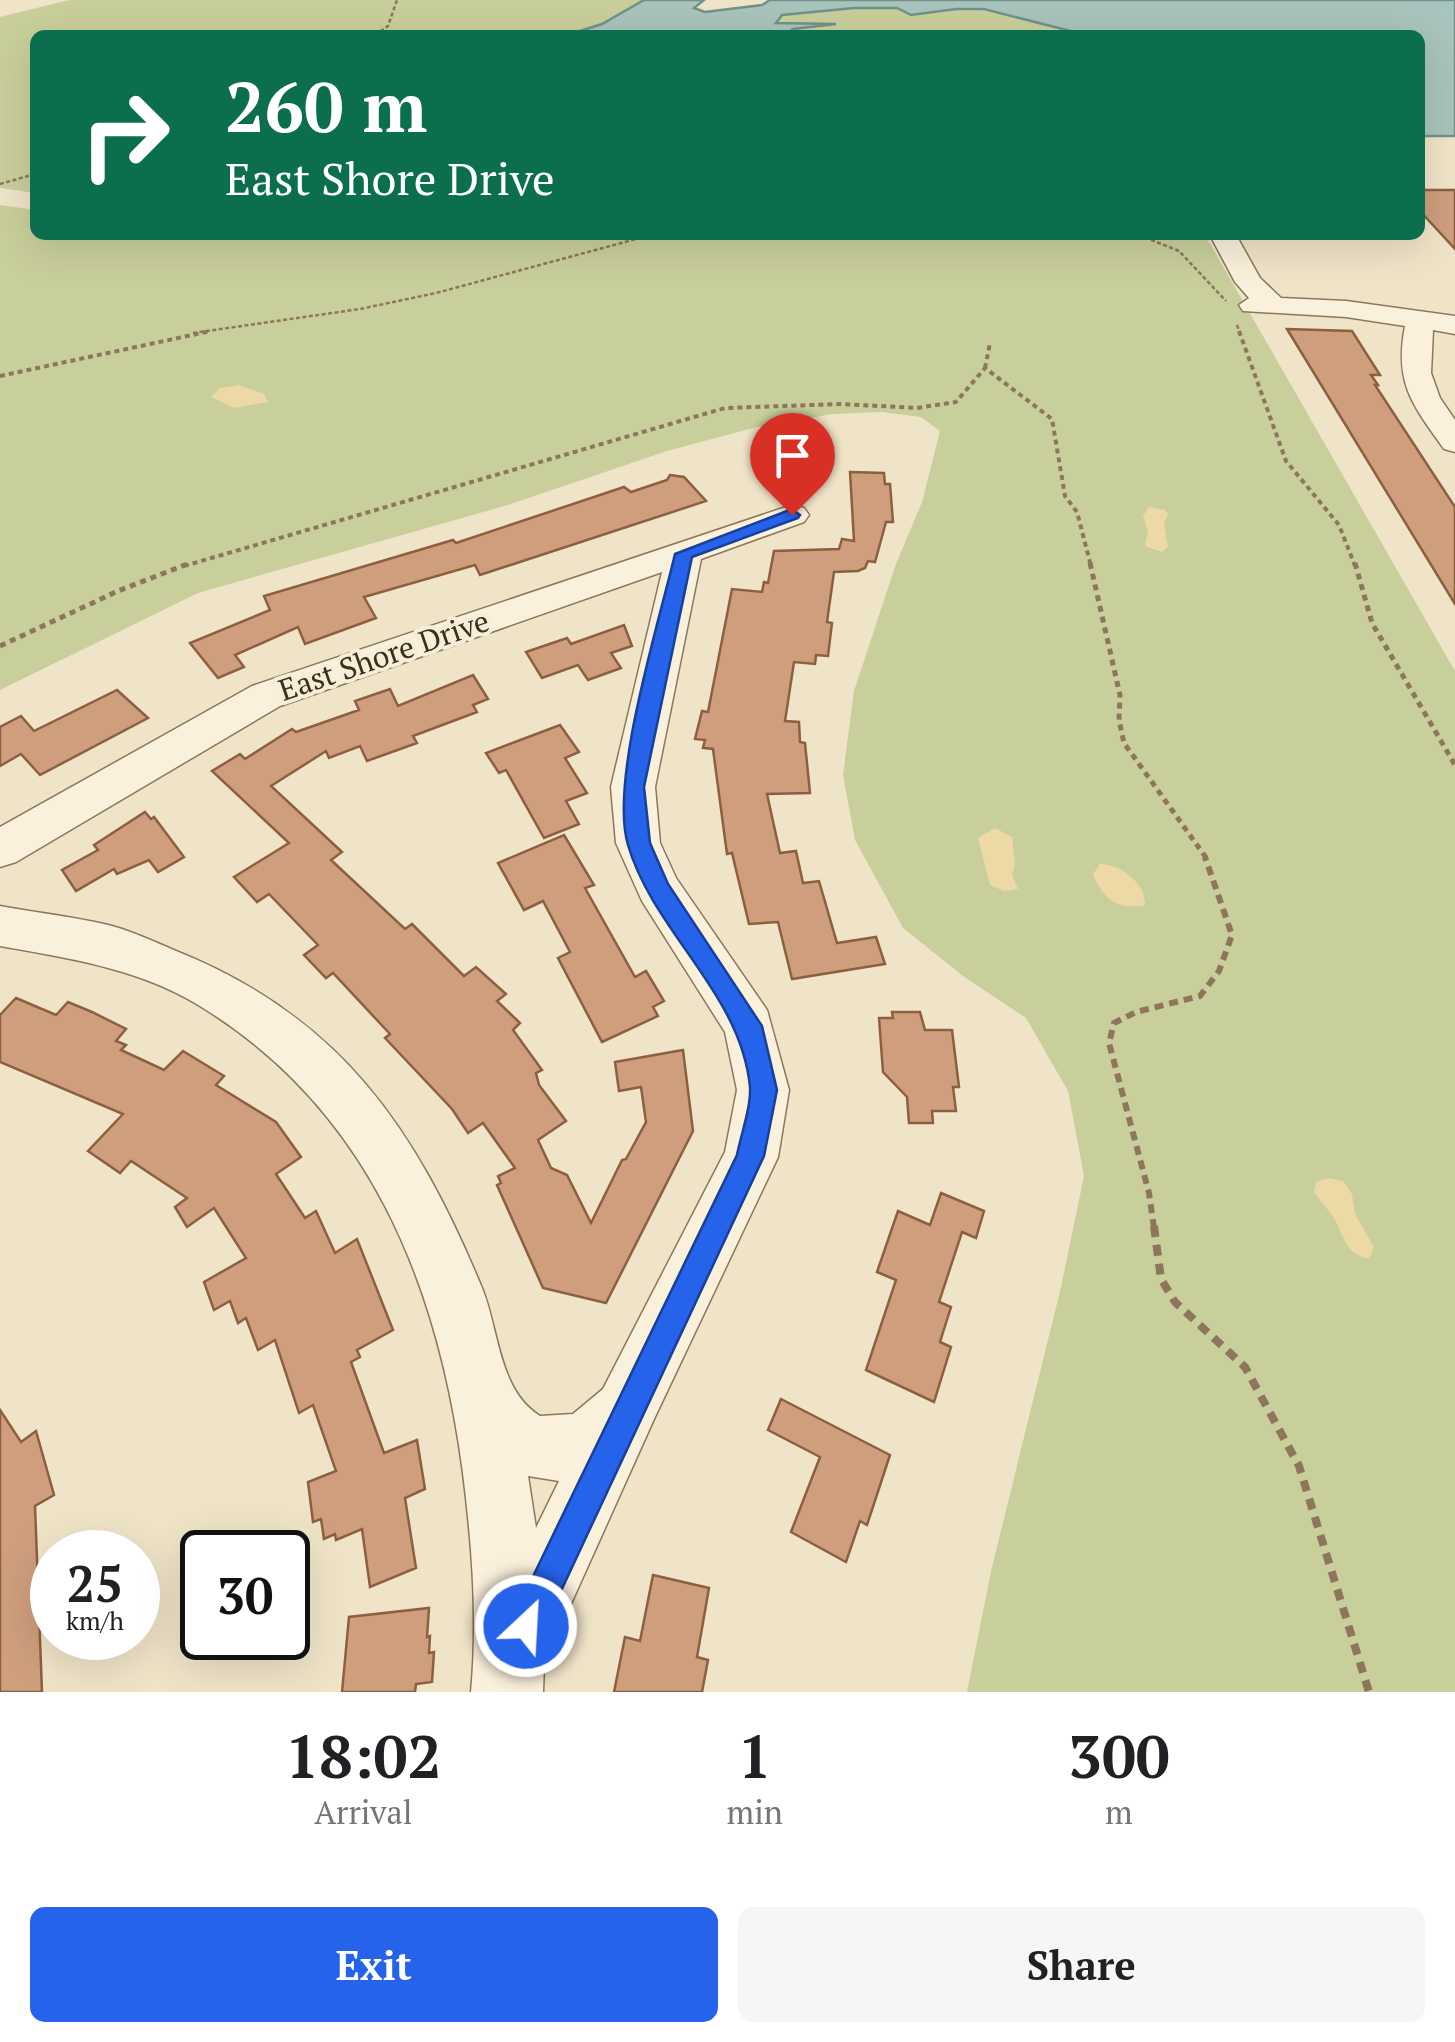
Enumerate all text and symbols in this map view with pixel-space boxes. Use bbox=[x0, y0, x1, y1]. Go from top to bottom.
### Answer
text: 260 m bbox=[225, 59, 427, 152]
icon: right bbox=[60, 70, 190, 200]
text: East Shore Drive bbox=[225, 148, 555, 208]
pin bbox=[750, 413, 835, 516]
icon: arrive bbox=[765, 428, 820, 483]
street label: East Shore Drive bbox=[273, 600, 494, 710]
speed limit sign: 30 bbox=[180, 1530, 310, 1660]
text: 25 bbox=[67, 1550, 123, 1616]
position arrow bbox=[474, 1574, 578, 1678]
text: km/h bbox=[66, 1604, 124, 1637]
text: 18:02 bbox=[285, 1716, 441, 1795]
text: 1 bbox=[738, 1716, 772, 1795]
text: 300 bbox=[1068, 1716, 1170, 1795]
text: Arrival bbox=[314, 1791, 412, 1833]
text: min bbox=[727, 1791, 783, 1833]
text: m bbox=[1105, 1791, 1133, 1833]
button: Exit bbox=[30, 1907, 718, 2022]
button: Share bbox=[738, 1907, 1425, 2022]

